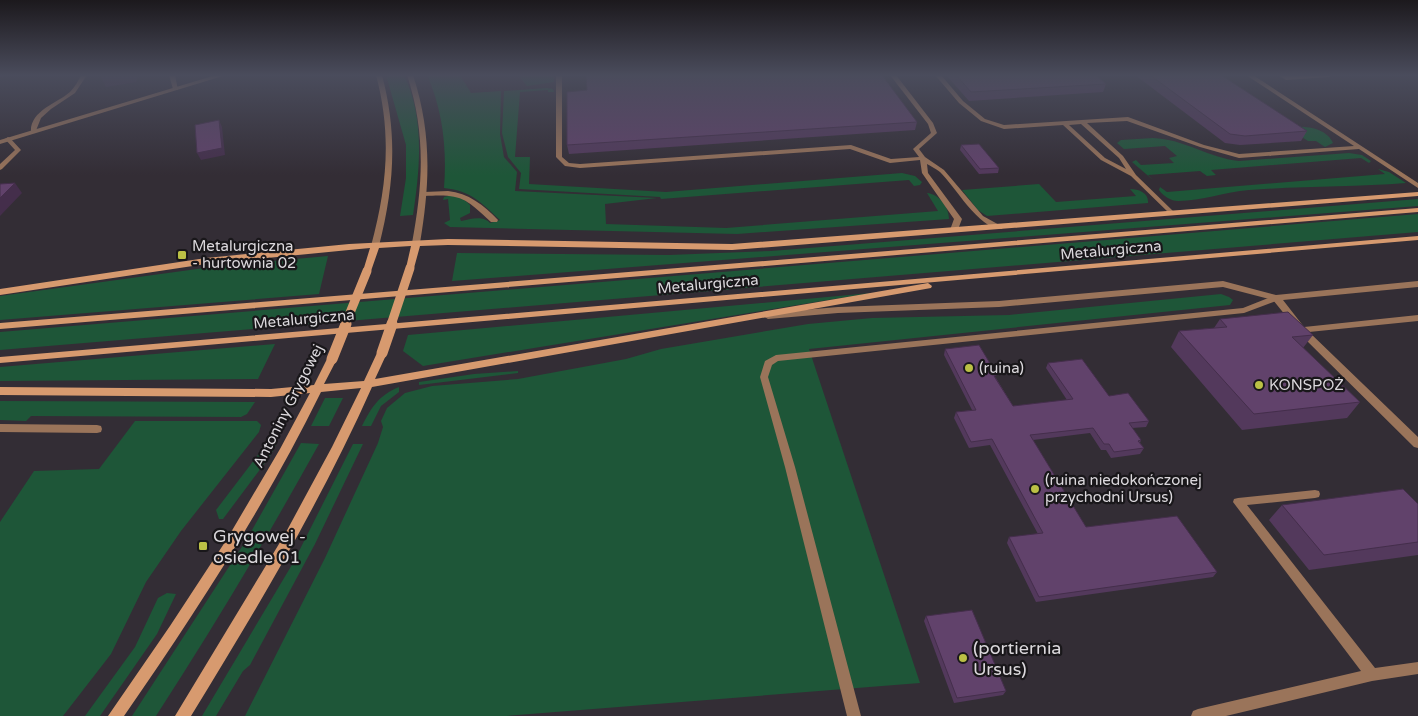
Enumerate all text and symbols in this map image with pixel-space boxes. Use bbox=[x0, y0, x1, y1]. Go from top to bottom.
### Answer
place label: Metalurgiczna - hurtownia 02 bbox=[192, 237, 297, 272]
street label: Metalurgiczna bbox=[1060, 237, 1162, 263]
marker: Metalurgiczna - hurtownia 02 bbox=[176, 249, 188, 261]
street label: Metalurgiczna bbox=[657, 271, 759, 297]
street label: Metalurgiczna bbox=[253, 306, 355, 332]
street label: Antoniny Grygowej bbox=[249, 341, 327, 471]
place label: (ruina) bbox=[979, 359, 1024, 377]
marker: (ruina) bbox=[963, 362, 975, 374]
place label: KONSPOŻ bbox=[1269, 376, 1344, 394]
marker: KONSPOŻ bbox=[1253, 379, 1265, 391]
place label: (ruina niedokończonej przychodni Ursus) bbox=[1045, 471, 1202, 506]
marker: (ruina niedokończonej przychodni Ursus) bbox=[1029, 483, 1041, 495]
place label: Grygowej - osiedle 01 bbox=[213, 525, 306, 568]
marker: Grygowej - osiedle 01 bbox=[197, 540, 209, 552]
place label: (portiernia Ursus) bbox=[973, 637, 1062, 680]
marker: (portiernia Ursus) bbox=[957, 652, 969, 664]

